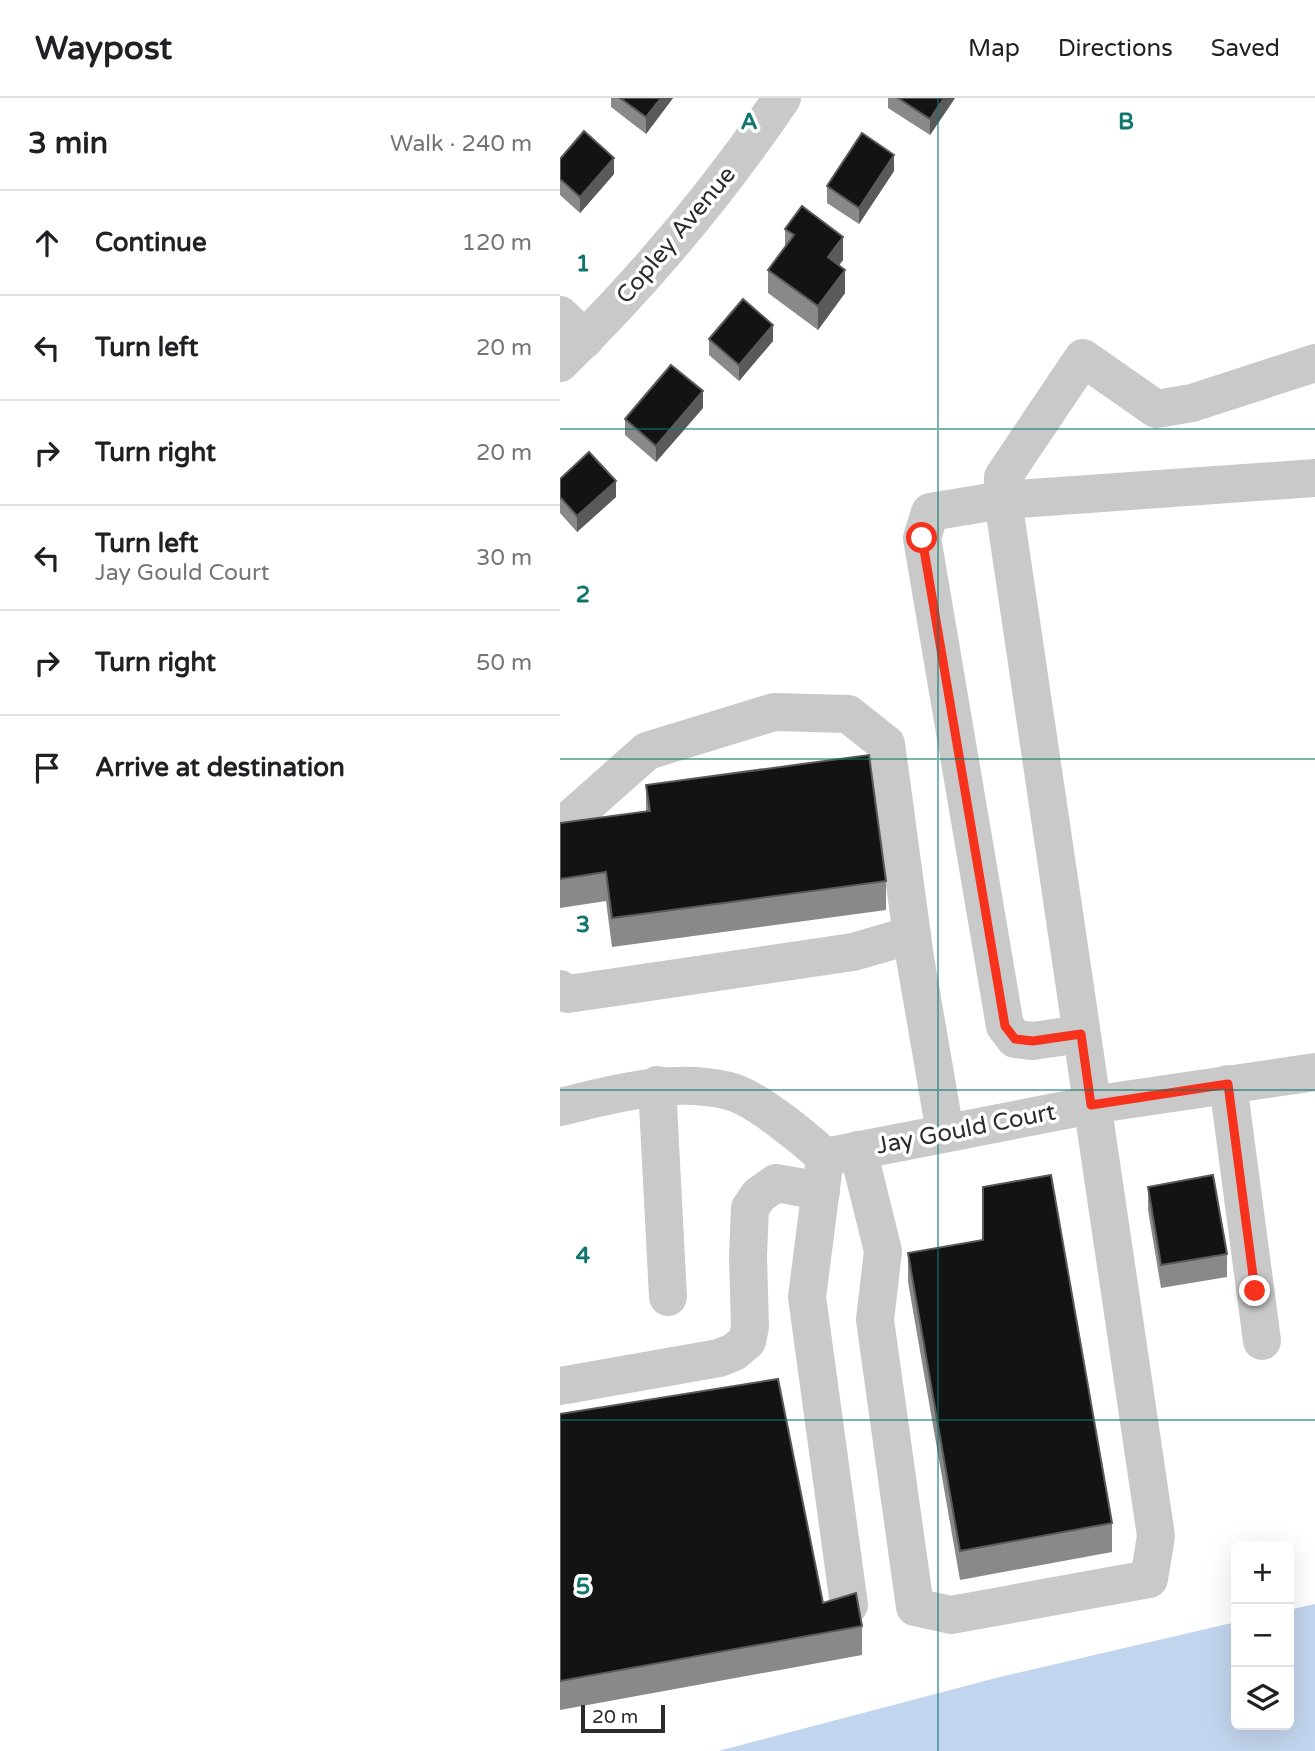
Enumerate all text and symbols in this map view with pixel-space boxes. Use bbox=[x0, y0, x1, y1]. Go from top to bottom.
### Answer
text: Waypost bbox=[35, 29, 172, 68]
text: Map bbox=[968, 34, 1020, 63]
text: Directions bbox=[1058, 34, 1173, 63]
text: Saved bbox=[1211, 34, 1280, 63]
text: A bbox=[740, 108, 758, 136]
text: B bbox=[1118, 108, 1134, 136]
text: 3 min bbox=[28, 125, 108, 162]
text: Walk · 240 m bbox=[390, 130, 532, 158]
street label: Copley Avenue bbox=[610, 160, 742, 310]
icon: ahead bbox=[28, 224, 66, 262]
text: Continue bbox=[95, 227, 207, 258]
text: 120 m bbox=[462, 229, 532, 257]
text: 1 bbox=[576, 250, 590, 278]
icon: left bbox=[28, 329, 66, 367]
text: Turn left bbox=[95, 332, 198, 363]
text: 20 m bbox=[476, 334, 532, 362]
icon: right bbox=[28, 434, 66, 472]
text: Turn right bbox=[95, 437, 216, 468]
text: 20 m bbox=[476, 439, 532, 467]
route start bbox=[906, 522, 937, 553]
text: Turn left bbox=[95, 528, 198, 559]
icon: left bbox=[28, 539, 66, 577]
text: 30 m bbox=[476, 544, 532, 572]
text: Jay Gould Court bbox=[95, 559, 270, 587]
text: 2 bbox=[576, 581, 590, 609]
icon: right bbox=[28, 644, 66, 682]
text: Turn right bbox=[95, 647, 216, 678]
text: 50 m bbox=[476, 649, 532, 677]
icon: arrive bbox=[28, 749, 66, 787]
text: Arrive at destination bbox=[95, 752, 345, 783]
text: 3 bbox=[576, 911, 590, 939]
street label: Jay Gould Court bbox=[874, 1097, 1058, 1161]
text: 4 bbox=[576, 1242, 591, 1270]
route end bbox=[1239, 1275, 1270, 1306]
map controls bbox=[1231, 1541, 1294, 1730]
button: + bbox=[1231, 1541, 1294, 1604]
text: 5 bbox=[576, 1573, 590, 1601]
button: − bbox=[1231, 1604, 1294, 1667]
button: layers bbox=[1231, 1667, 1294, 1730]
scale bar bbox=[581, 1702, 665, 1734]
text: 20 m bbox=[592, 1706, 638, 1728]

